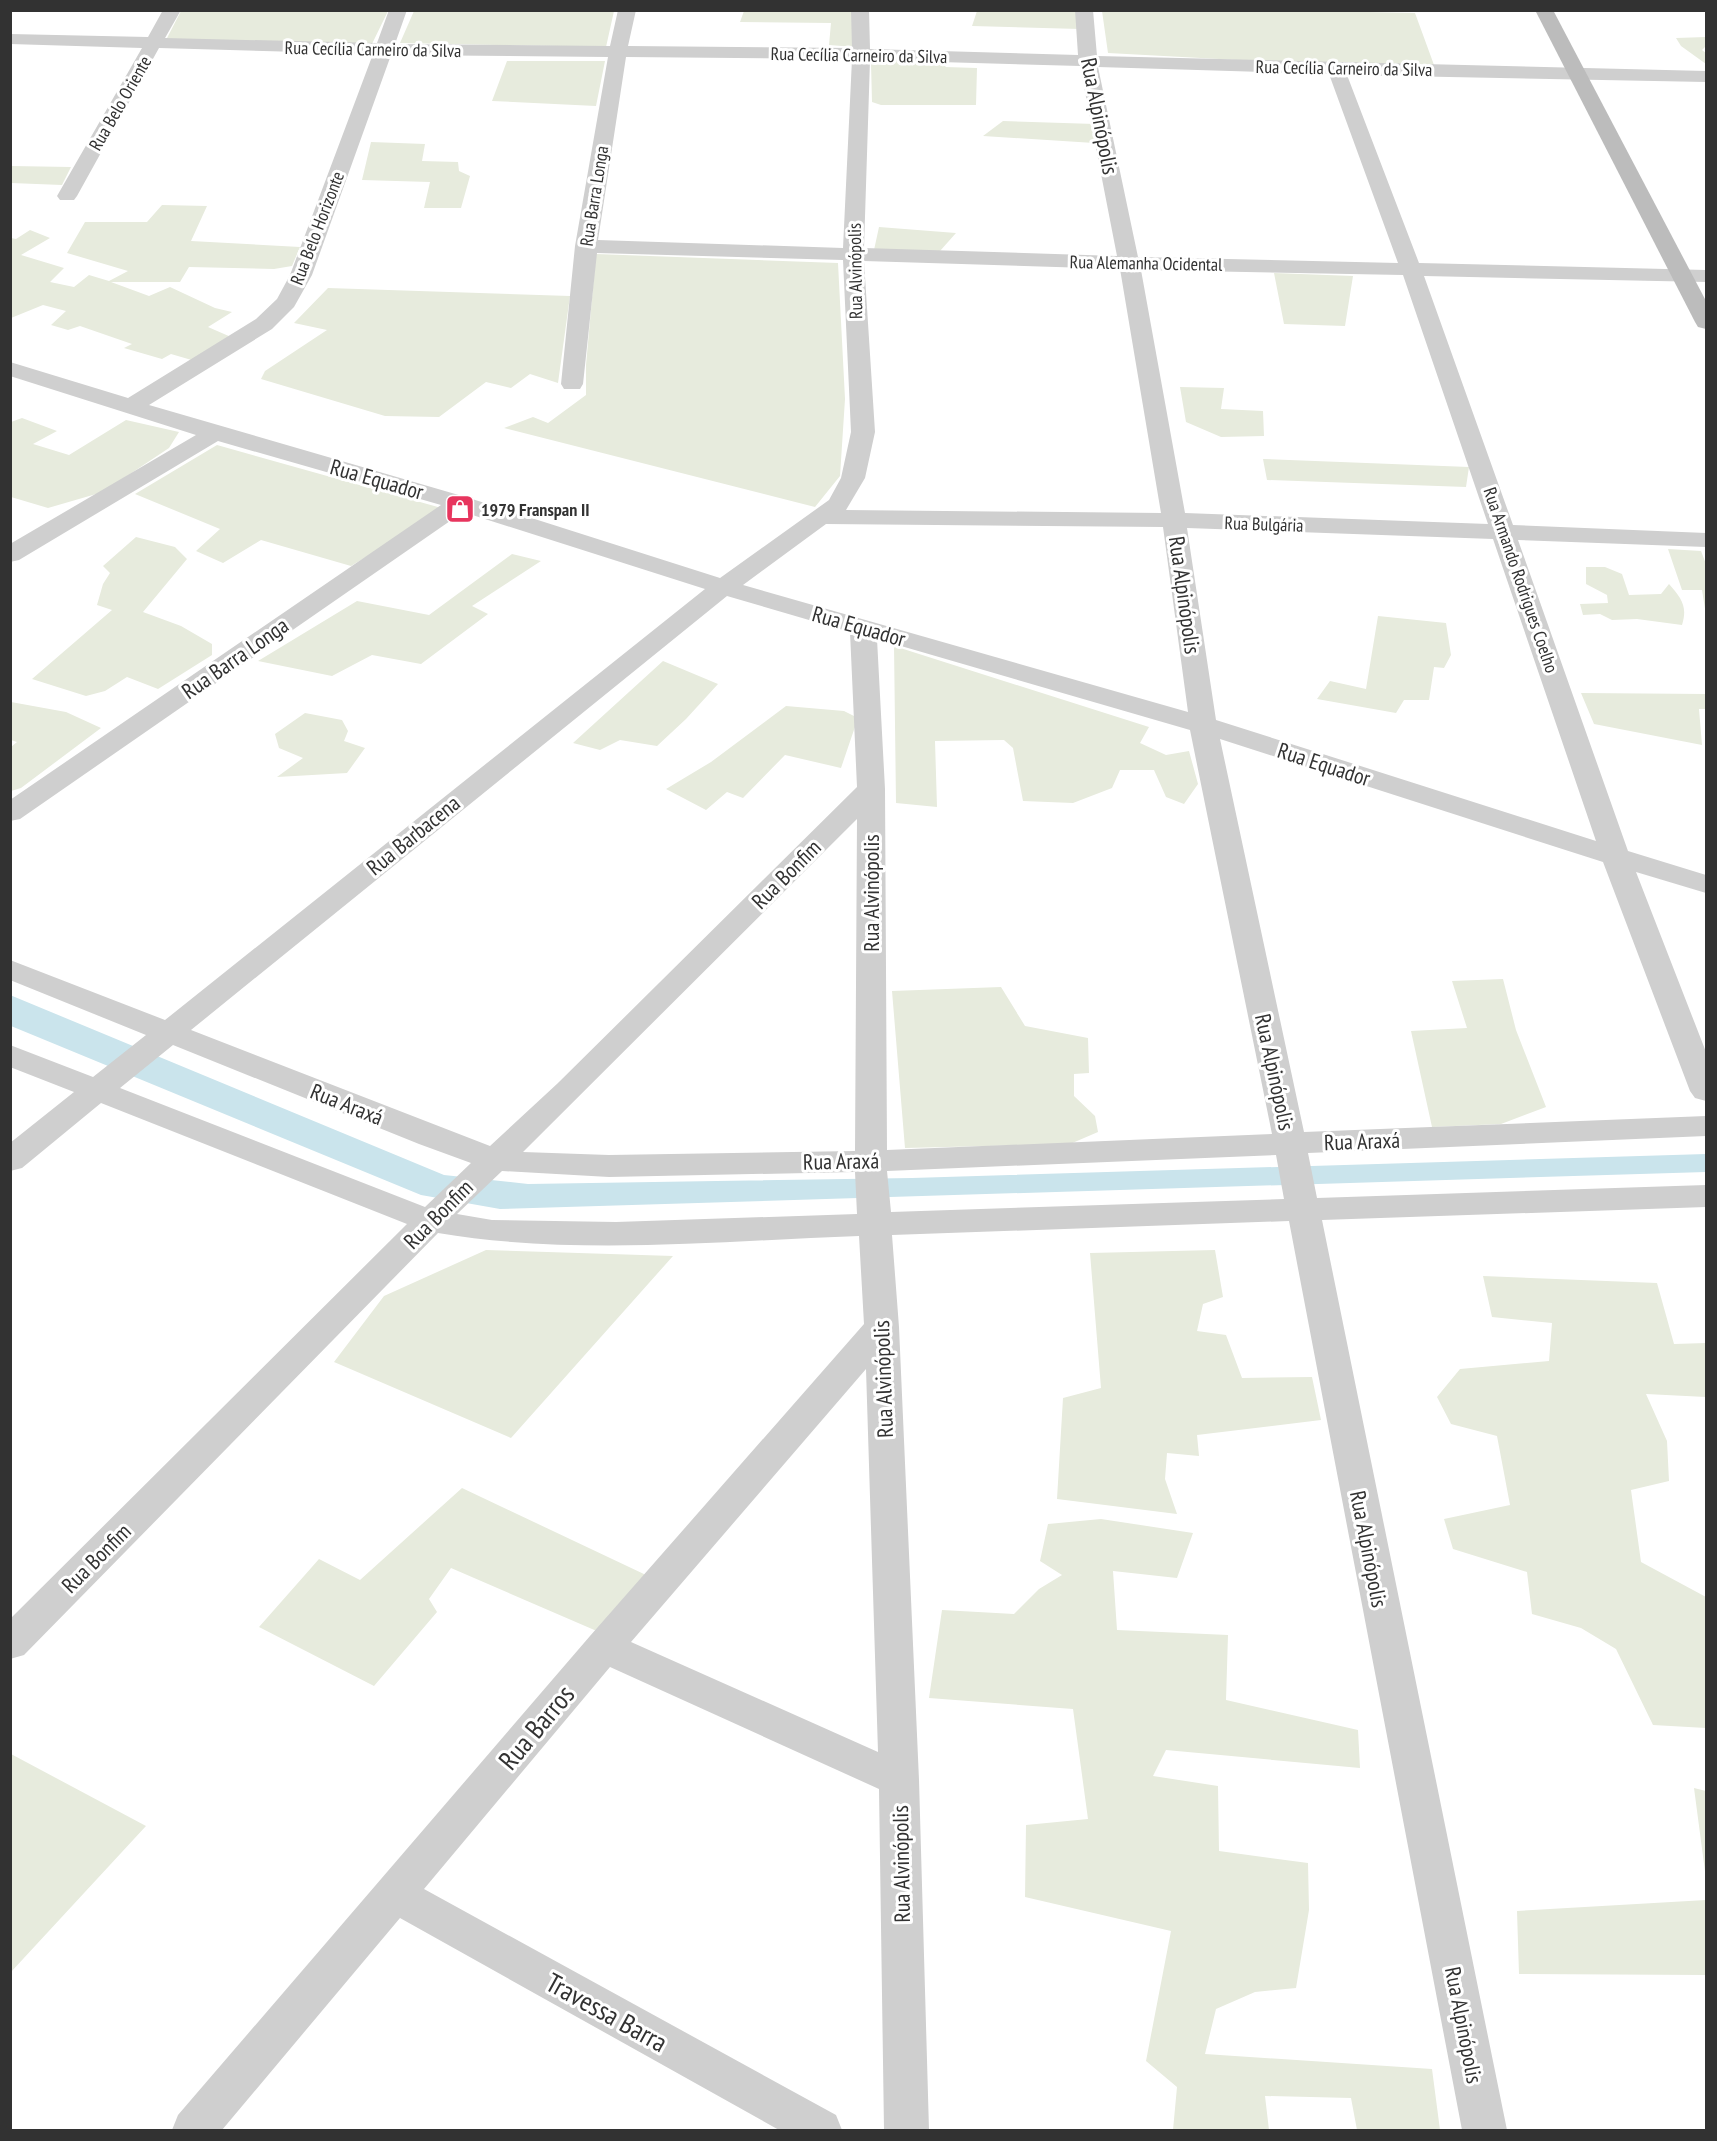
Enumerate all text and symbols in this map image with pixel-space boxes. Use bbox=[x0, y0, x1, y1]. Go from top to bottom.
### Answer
street label: Rua Cecília Carneiro da Silva bbox=[284, 36, 462, 62]
street label: Rua Cecília Carneiro da Silva bbox=[770, 42, 948, 68]
street label: Rua Belo Oriente bbox=[84, 52, 156, 154]
street label: Rua Alpinópolis bbox=[1075, 55, 1125, 177]
street label: Rua Cecília Carneiro da Silva bbox=[1255, 55, 1433, 81]
street label: Rua Barra Longa bbox=[575, 144, 613, 248]
street label: Rua Belo Horizonte bbox=[285, 168, 349, 288]
street label: Rua Alvinópolis bbox=[843, 223, 867, 319]
street label: Rua Alemanha Ocidental bbox=[1070, 250, 1223, 276]
street label: Rua Equador bbox=[327, 452, 427, 506]
street label: Rua Armando Rodrigues Coelho bbox=[1478, 484, 1564, 676]
shop icon: 1979 Franspan II bbox=[444, 493, 476, 525]
place label: 1979 Franspan II bbox=[481, 498, 590, 521]
street label: Rua Bulgária bbox=[1224, 511, 1304, 537]
street label: Rua Alpinópolis bbox=[1163, 534, 1207, 656]
street label: Rua Equador bbox=[809, 599, 909, 653]
street label: Rua Barra Longa bbox=[176, 611, 294, 705]
street label: Rua Equador bbox=[1274, 736, 1374, 792]
street label: Rua Barbacena bbox=[361, 789, 465, 881]
street label: Rua Bonfim bbox=[745, 833, 827, 915]
street label: Rua Alvinópolis bbox=[857, 834, 885, 952]
street label: Rua Alpinópolis bbox=[1249, 1011, 1301, 1133]
street label: Rua Araxá bbox=[306, 1077, 388, 1131]
street label: Rua Araxá bbox=[1323, 1126, 1401, 1156]
street label: Rua Araxá bbox=[803, 1146, 879, 1176]
street label: Rua Bonfim bbox=[397, 1173, 479, 1255]
street label: Rua Alvinópolis bbox=[867, 1320, 899, 1438]
street label: Rua Alpinópolis bbox=[1344, 1488, 1394, 1610]
street label: Rua Bonfim bbox=[55, 1517, 137, 1599]
street label: Rua Barros bbox=[491, 1678, 581, 1776]
street label: Rua Alvinópolis bbox=[886, 1805, 916, 1923]
street label: Rua Alpinópolis bbox=[1439, 1964, 1489, 2086]
street label: Travessa Barra bbox=[540, 1965, 674, 2059]

